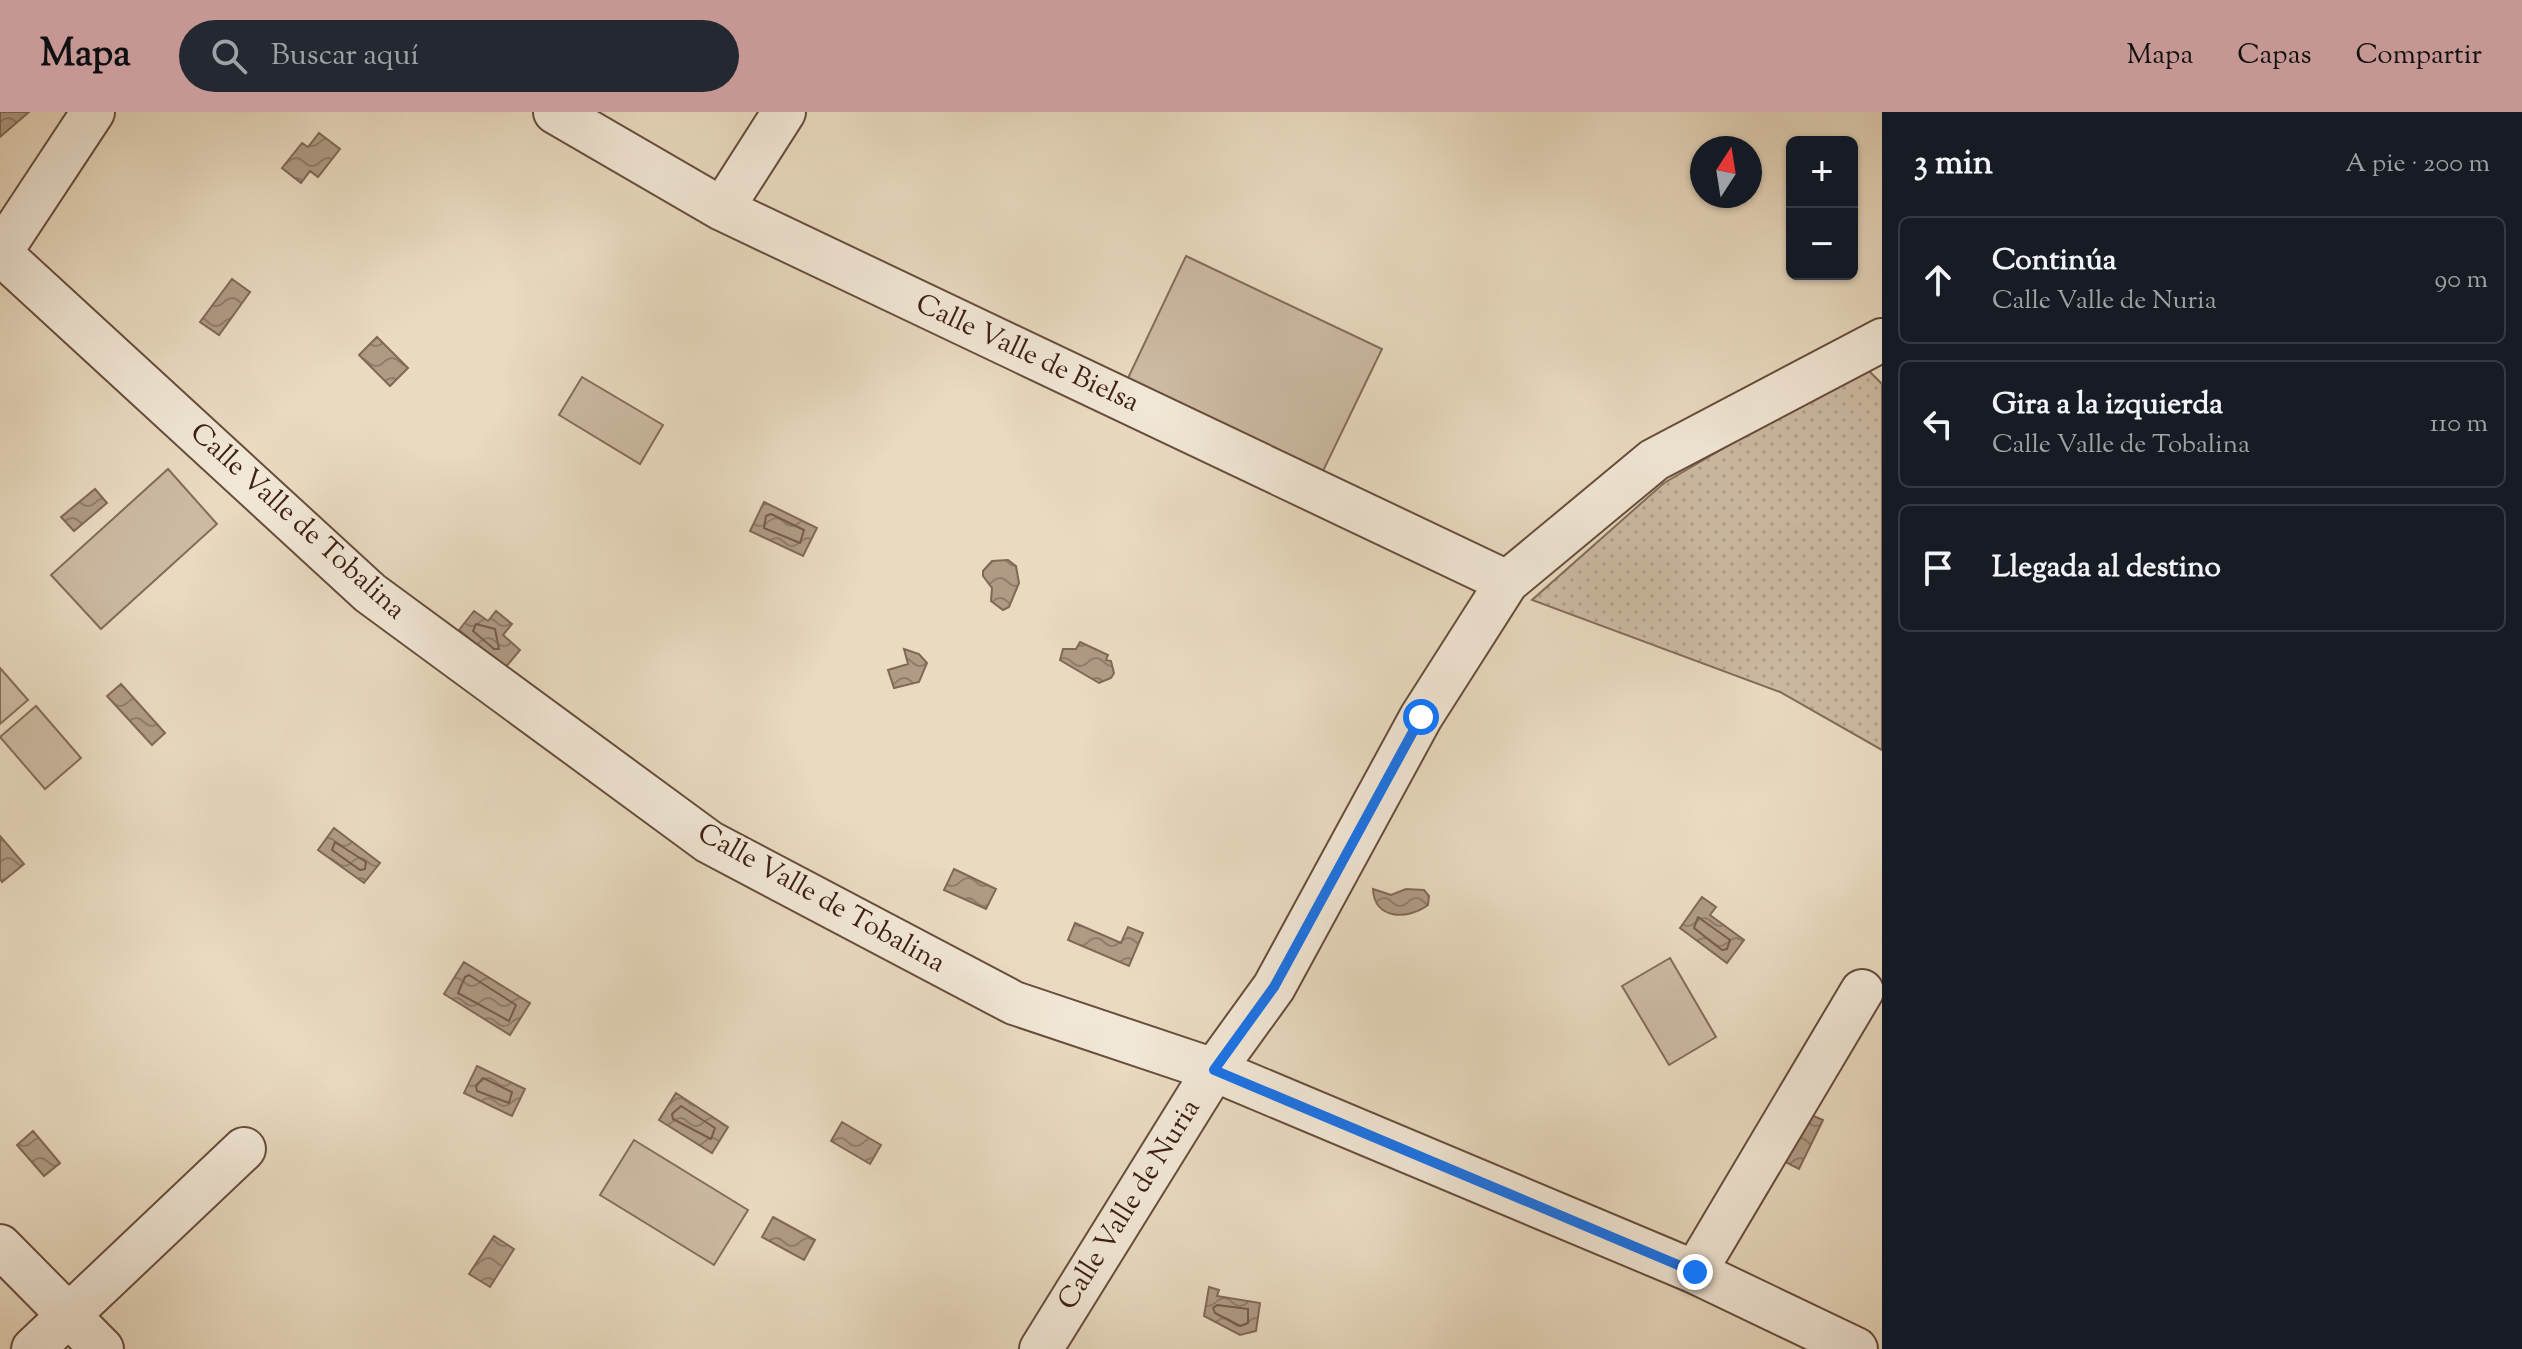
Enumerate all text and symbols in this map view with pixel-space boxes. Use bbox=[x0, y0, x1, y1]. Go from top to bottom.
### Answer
search box bbox=[179, 20, 739, 92]
text: Mapa bbox=[40, 29, 131, 83]
icon: search bbox=[207, 34, 251, 78]
text: Buscar aquí bbox=[271, 35, 419, 78]
text: Mapa bbox=[2127, 36, 2193, 76]
text: Capas bbox=[2237, 36, 2312, 76]
text: Compartir bbox=[2356, 36, 2482, 76]
north arrow bbox=[1690, 136, 1762, 208]
map controls bbox=[1786, 136, 1858, 280]
button: + bbox=[1786, 136, 1858, 208]
text: 3 min bbox=[1914, 140, 1993, 189]
text: A pie · 200 m bbox=[2345, 146, 2490, 183]
button: − bbox=[1786, 208, 1858, 280]
text: Continúa bbox=[1992, 240, 2117, 283]
icon: ahead bbox=[1916, 258, 1960, 302]
text: 90 m bbox=[2435, 262, 2488, 299]
text: Calle Valle de Nuria bbox=[1992, 283, 2217, 320]
street label: Calle Valle de Bielsa bbox=[909, 285, 1145, 423]
text: Gira a la izquierda bbox=[1992, 384, 2223, 427]
icon: left bbox=[1916, 402, 1960, 446]
text: 110 m bbox=[2430, 406, 2488, 443]
street label: Calle Valle de Tobalina bbox=[180, 414, 414, 630]
text: Calle Valle de Tobalina bbox=[1992, 427, 2250, 464]
icon: arrive bbox=[1916, 546, 1960, 590]
text: Llegada al destino bbox=[1992, 547, 2221, 590]
route start bbox=[1403, 699, 1439, 735]
street label: Calle Valle de Tobalina bbox=[690, 814, 952, 984]
street label: Calle Valle de Nuria bbox=[1049, 1092, 1211, 1318]
route end bbox=[1677, 1254, 1713, 1290]

